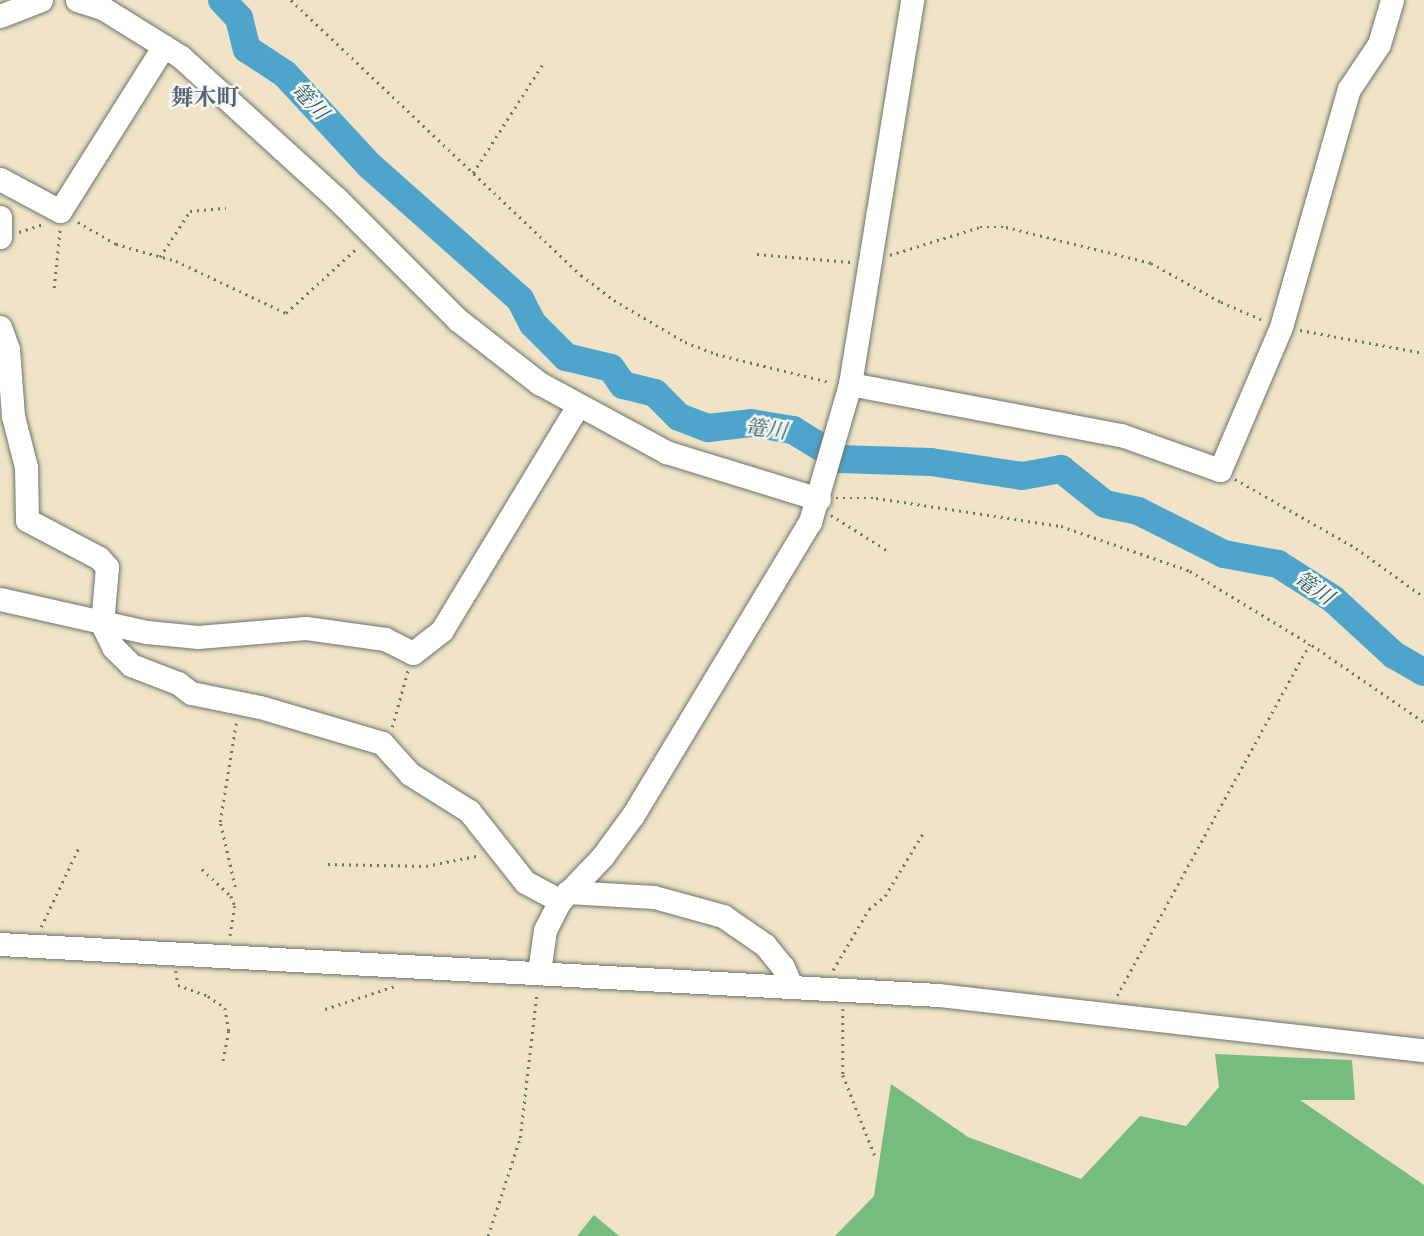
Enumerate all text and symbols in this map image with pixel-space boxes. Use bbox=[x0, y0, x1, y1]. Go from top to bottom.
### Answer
water label: 篭川 bbox=[286, 77, 334, 125]
district label: 舞木町 bbox=[171, 84, 239, 112]
water label: 篭川 bbox=[744, 414, 788, 444]
water label: 篭川 bbox=[1290, 566, 1338, 610]

